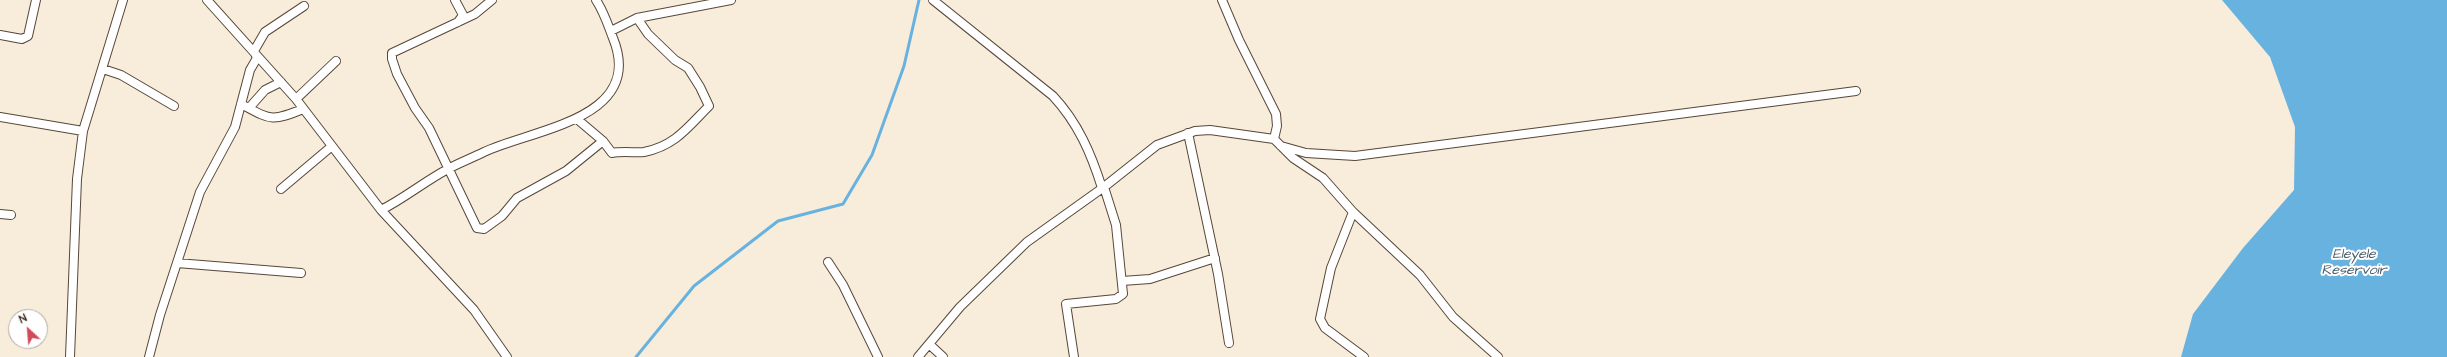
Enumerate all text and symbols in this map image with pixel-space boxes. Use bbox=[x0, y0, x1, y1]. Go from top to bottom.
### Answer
water label: Eleyele Reservoir bbox=[2322, 247, 2386, 280]
north arrow bbox=[8, 309, 48, 349]
text: N bbox=[17, 310, 29, 327]

